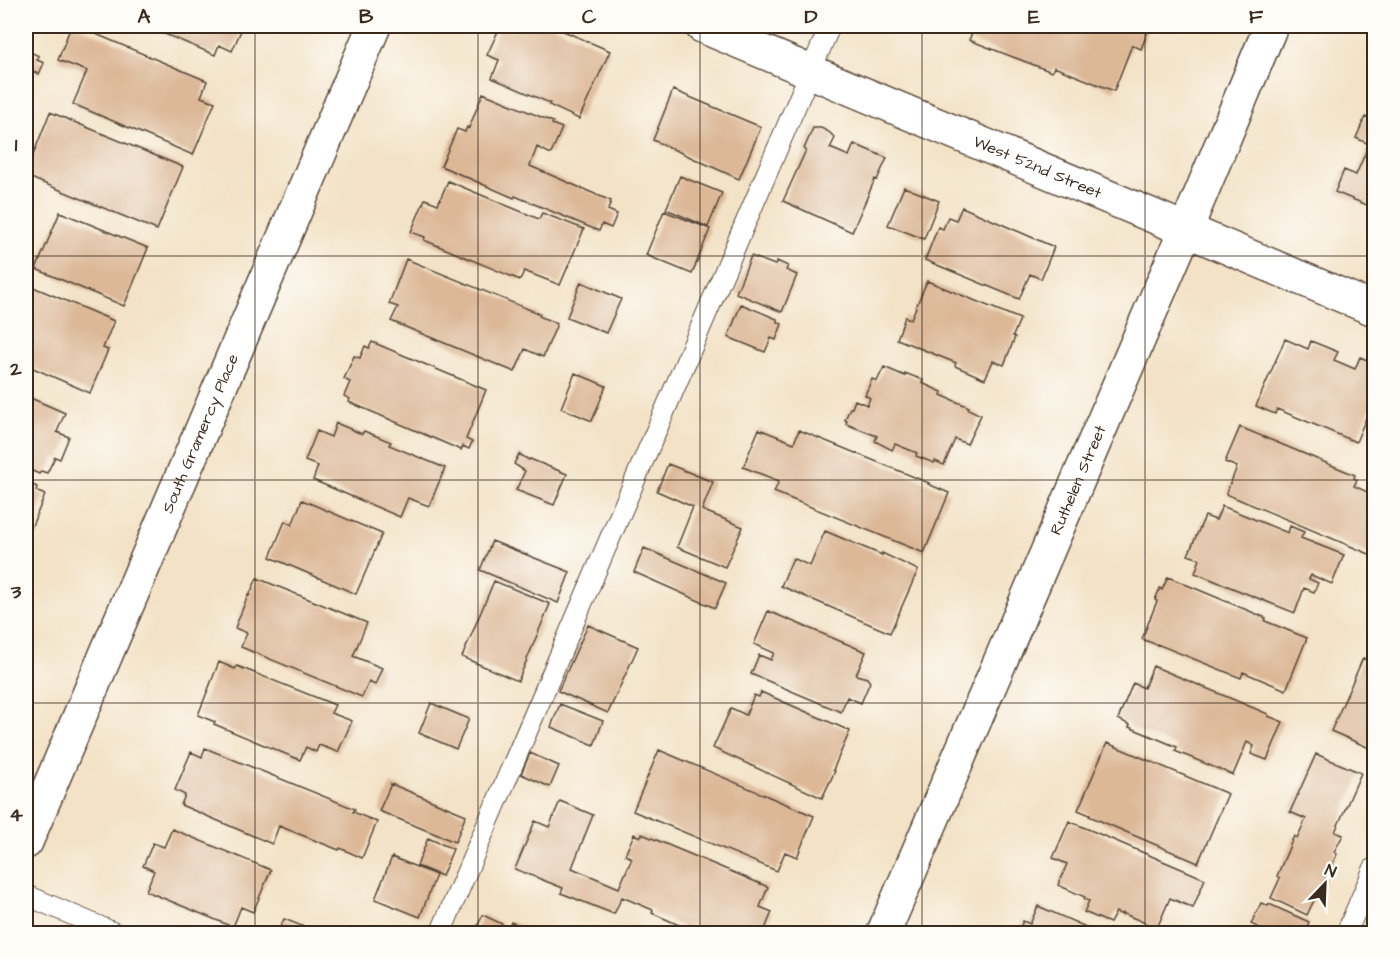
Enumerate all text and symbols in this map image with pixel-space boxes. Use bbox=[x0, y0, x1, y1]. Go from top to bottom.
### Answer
text: A bbox=[138, 3, 151, 31]
text: B bbox=[359, 3, 374, 31]
text: C bbox=[582, 3, 597, 31]
text: D bbox=[805, 3, 818, 31]
text: E bbox=[1028, 3, 1040, 31]
text: F bbox=[1249, 3, 1264, 31]
text: 1 bbox=[15, 131, 18, 159]
street label: West 52nd Street bbox=[970, 131, 1105, 204]
street label: South Gramercy Place bbox=[156, 350, 244, 517]
text: 2 bbox=[9, 355, 22, 383]
street label: Ruthelen Street bbox=[1045, 421, 1112, 538]
text: 3 bbox=[10, 578, 22, 606]
text: 4 bbox=[9, 801, 23, 829]
north arrow bbox=[1295, 854, 1355, 914]
text: N bbox=[1322, 859, 1339, 883]

